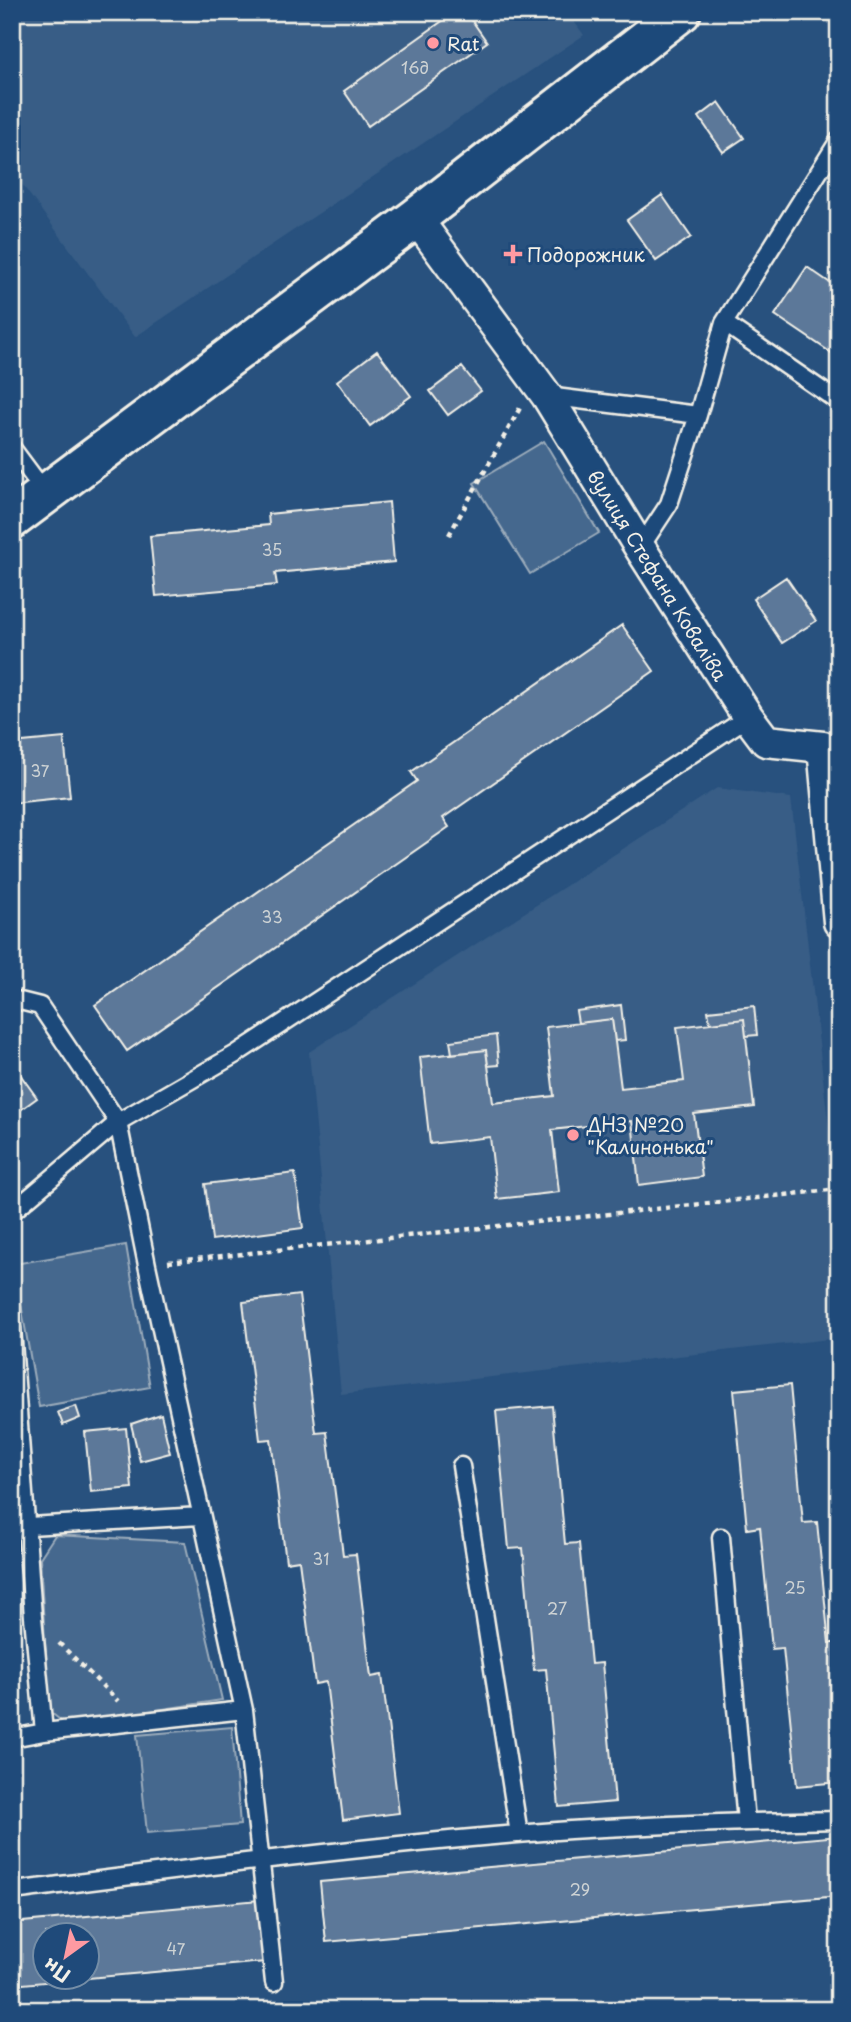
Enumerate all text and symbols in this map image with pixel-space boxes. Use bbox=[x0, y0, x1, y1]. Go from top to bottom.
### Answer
place label: Rat bbox=[447, 29, 480, 57]
marker: Rat bbox=[425, 35, 441, 51]
house number: 16д bbox=[401, 55, 429, 79]
place label: Подорожник bbox=[527, 240, 646, 268]
marker: Подорожник bbox=[505, 246, 521, 262]
street label: вулиця Стефана Коваліва bbox=[581, 464, 735, 686]
house number: 35 bbox=[262, 537, 282, 561]
house number: 37 bbox=[31, 758, 50, 782]
house number: 33 bbox=[261, 904, 283, 928]
place label: ДНЗ №20 "Калинонька" bbox=[586, 1110, 714, 1160]
marker: ДНЗ №20 "Калинонька" bbox=[565, 1127, 581, 1143]
house number: 31 bbox=[313, 1546, 329, 1570]
house number: 25 bbox=[784, 1575, 806, 1599]
house number: 27 bbox=[547, 1596, 567, 1620]
house number: 29 bbox=[570, 1877, 590, 1901]
north arrow bbox=[32, 1920, 102, 1990]
house number: 47 bbox=[167, 1936, 186, 1960]
text: Пн bbox=[37, 1952, 75, 1990]

